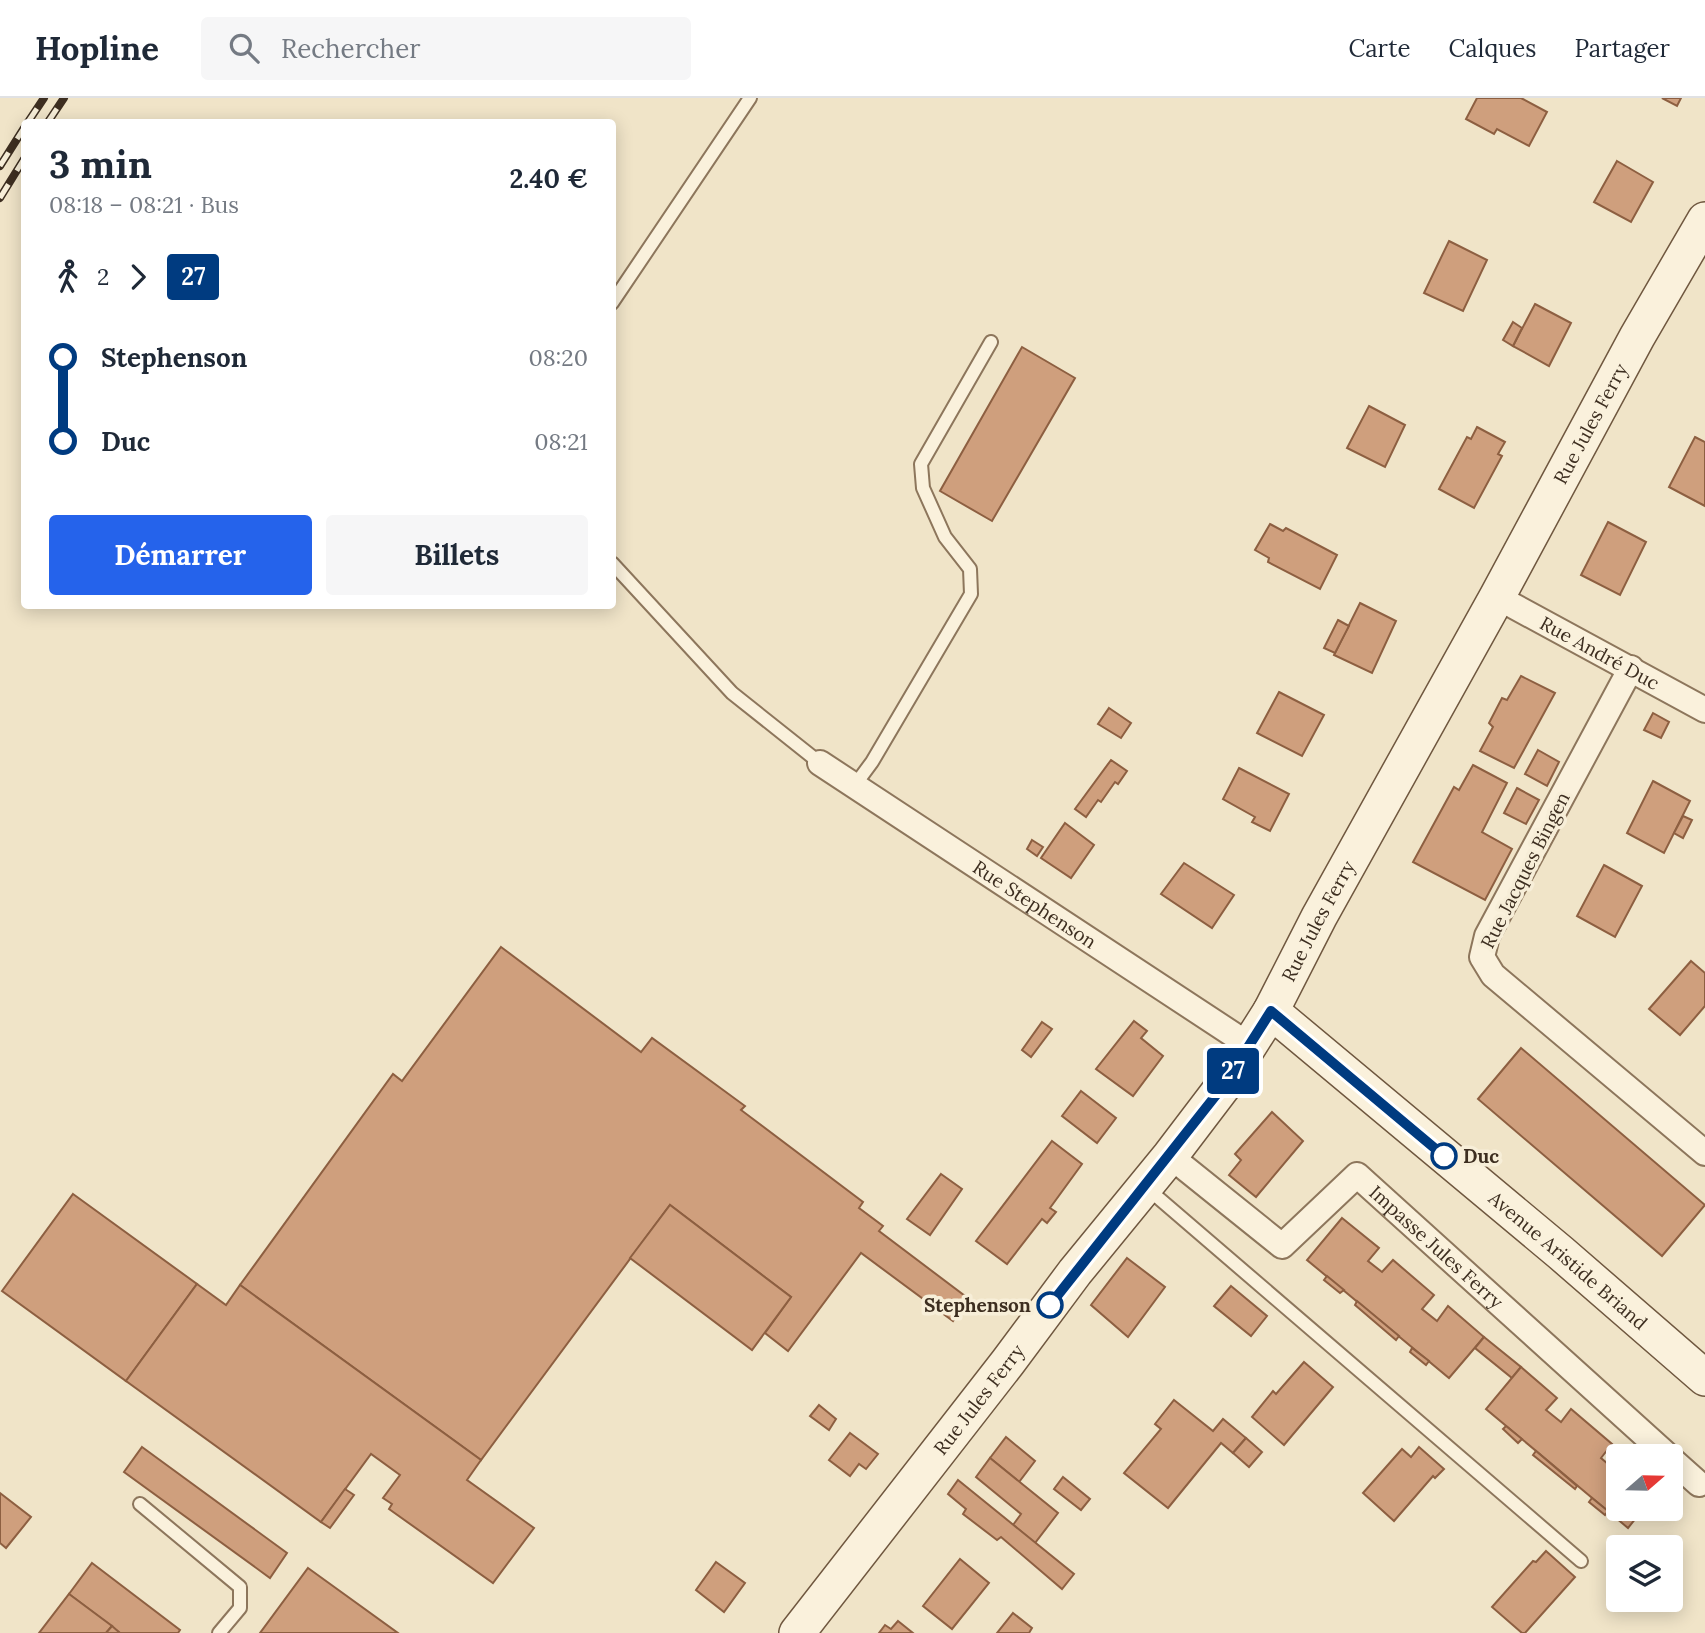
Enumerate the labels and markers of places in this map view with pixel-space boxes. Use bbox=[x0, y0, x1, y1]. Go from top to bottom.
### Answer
marker: Duc bbox=[1431, 1143, 1457, 1169]
place label: Duc bbox=[1463, 1144, 1499, 1168]
marker: Stephenson bbox=[1037, 1292, 1063, 1318]
place label: Stephenson bbox=[924, 1293, 1031, 1317]

